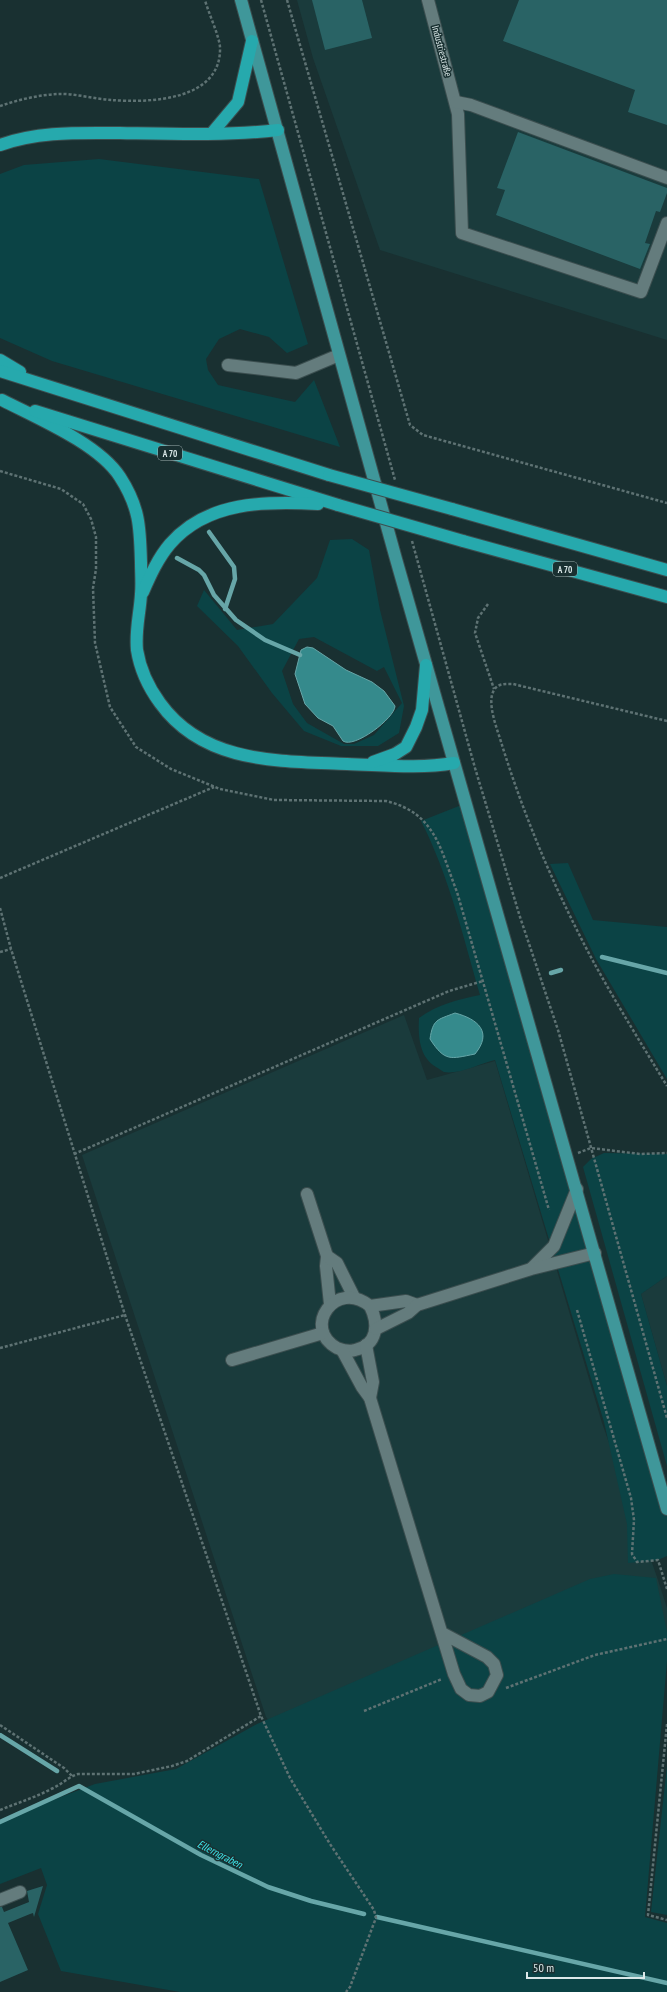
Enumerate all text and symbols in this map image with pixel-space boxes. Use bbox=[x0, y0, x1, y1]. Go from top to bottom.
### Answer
street label: Industriestraße bbox=[429, 24, 455, 78]
road number: A 70 bbox=[158, 446, 182, 460]
road number: A 70 bbox=[553, 562, 577, 576]
water label: Ellerngraben bbox=[195, 1837, 246, 1872]
scale bar bbox=[527, 1954, 644, 1980]
text: 50 m bbox=[533, 1960, 554, 1975]

